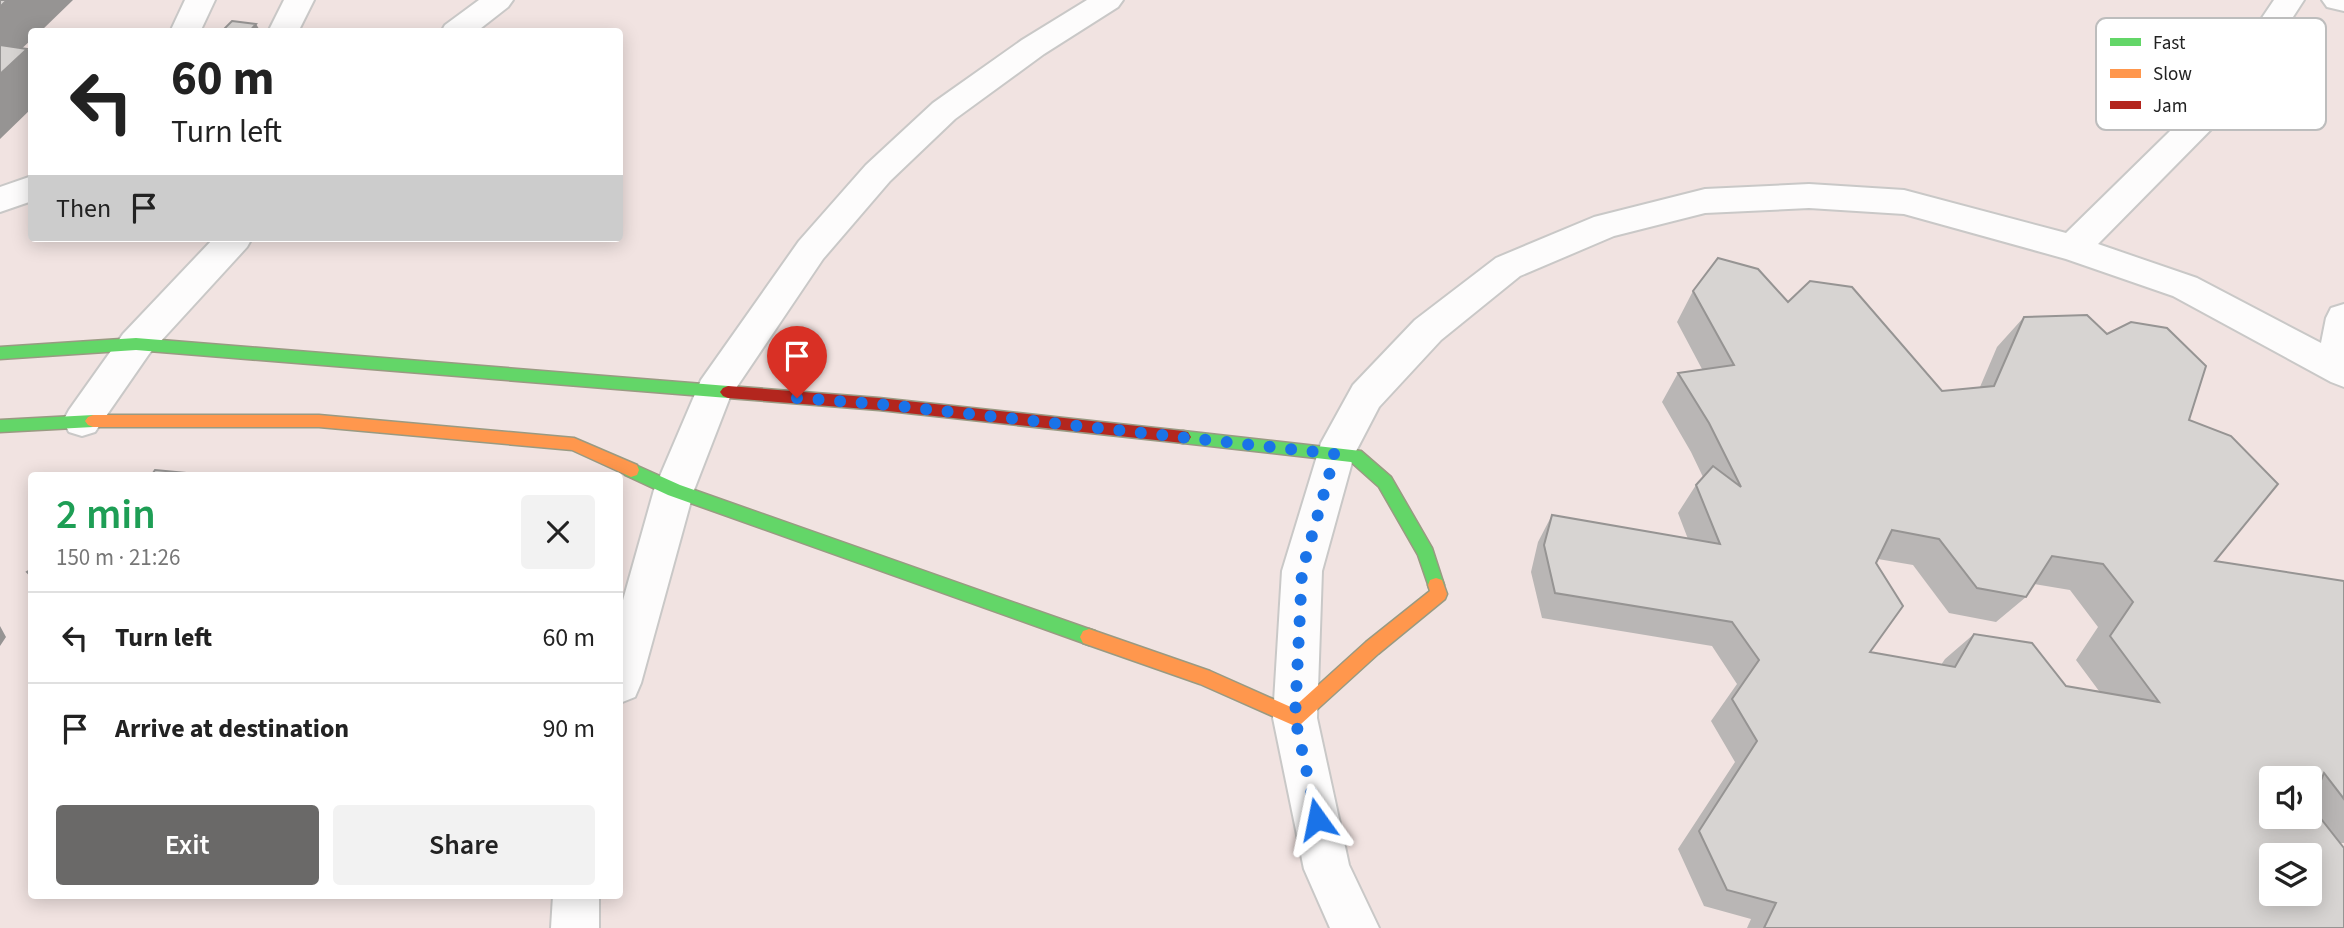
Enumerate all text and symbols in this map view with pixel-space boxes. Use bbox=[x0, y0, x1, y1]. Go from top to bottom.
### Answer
legend bbox=[2096, 18, 2326, 130]
text: Fast bbox=[2153, 30, 2186, 57]
text: 60 m bbox=[171, 44, 275, 114]
icon: left bbox=[56, 56, 147, 147]
text: Slow bbox=[2153, 61, 2192, 88]
text: Jam bbox=[2153, 93, 2187, 120]
text: Turn left bbox=[171, 109, 282, 155]
icon: arrive bbox=[125, 189, 163, 227]
text: Then bbox=[56, 190, 111, 227]
pin bbox=[767, 326, 827, 398]
icon: arrive bbox=[778, 337, 816, 375]
text: 2 min bbox=[56, 485, 156, 545]
button: close bbox=[521, 495, 595, 569]
text: 150 m · 21:26 bbox=[56, 541, 180, 574]
icon: left bbox=[56, 619, 94, 657]
text: Turn left bbox=[115, 619, 212, 656]
text: 60 m bbox=[542, 619, 595, 656]
icon: arrive bbox=[56, 710, 94, 748]
text: Arrive at destination bbox=[115, 710, 349, 747]
text: 90 m bbox=[542, 710, 595, 747]
map controls bbox=[2259, 766, 2322, 906]
button: sound bbox=[2259, 766, 2322, 829]
position arrow bbox=[1280, 782, 1354, 856]
button: Exit bbox=[56, 805, 319, 885]
button: Share bbox=[333, 805, 595, 885]
button: layers bbox=[2259, 843, 2322, 906]

